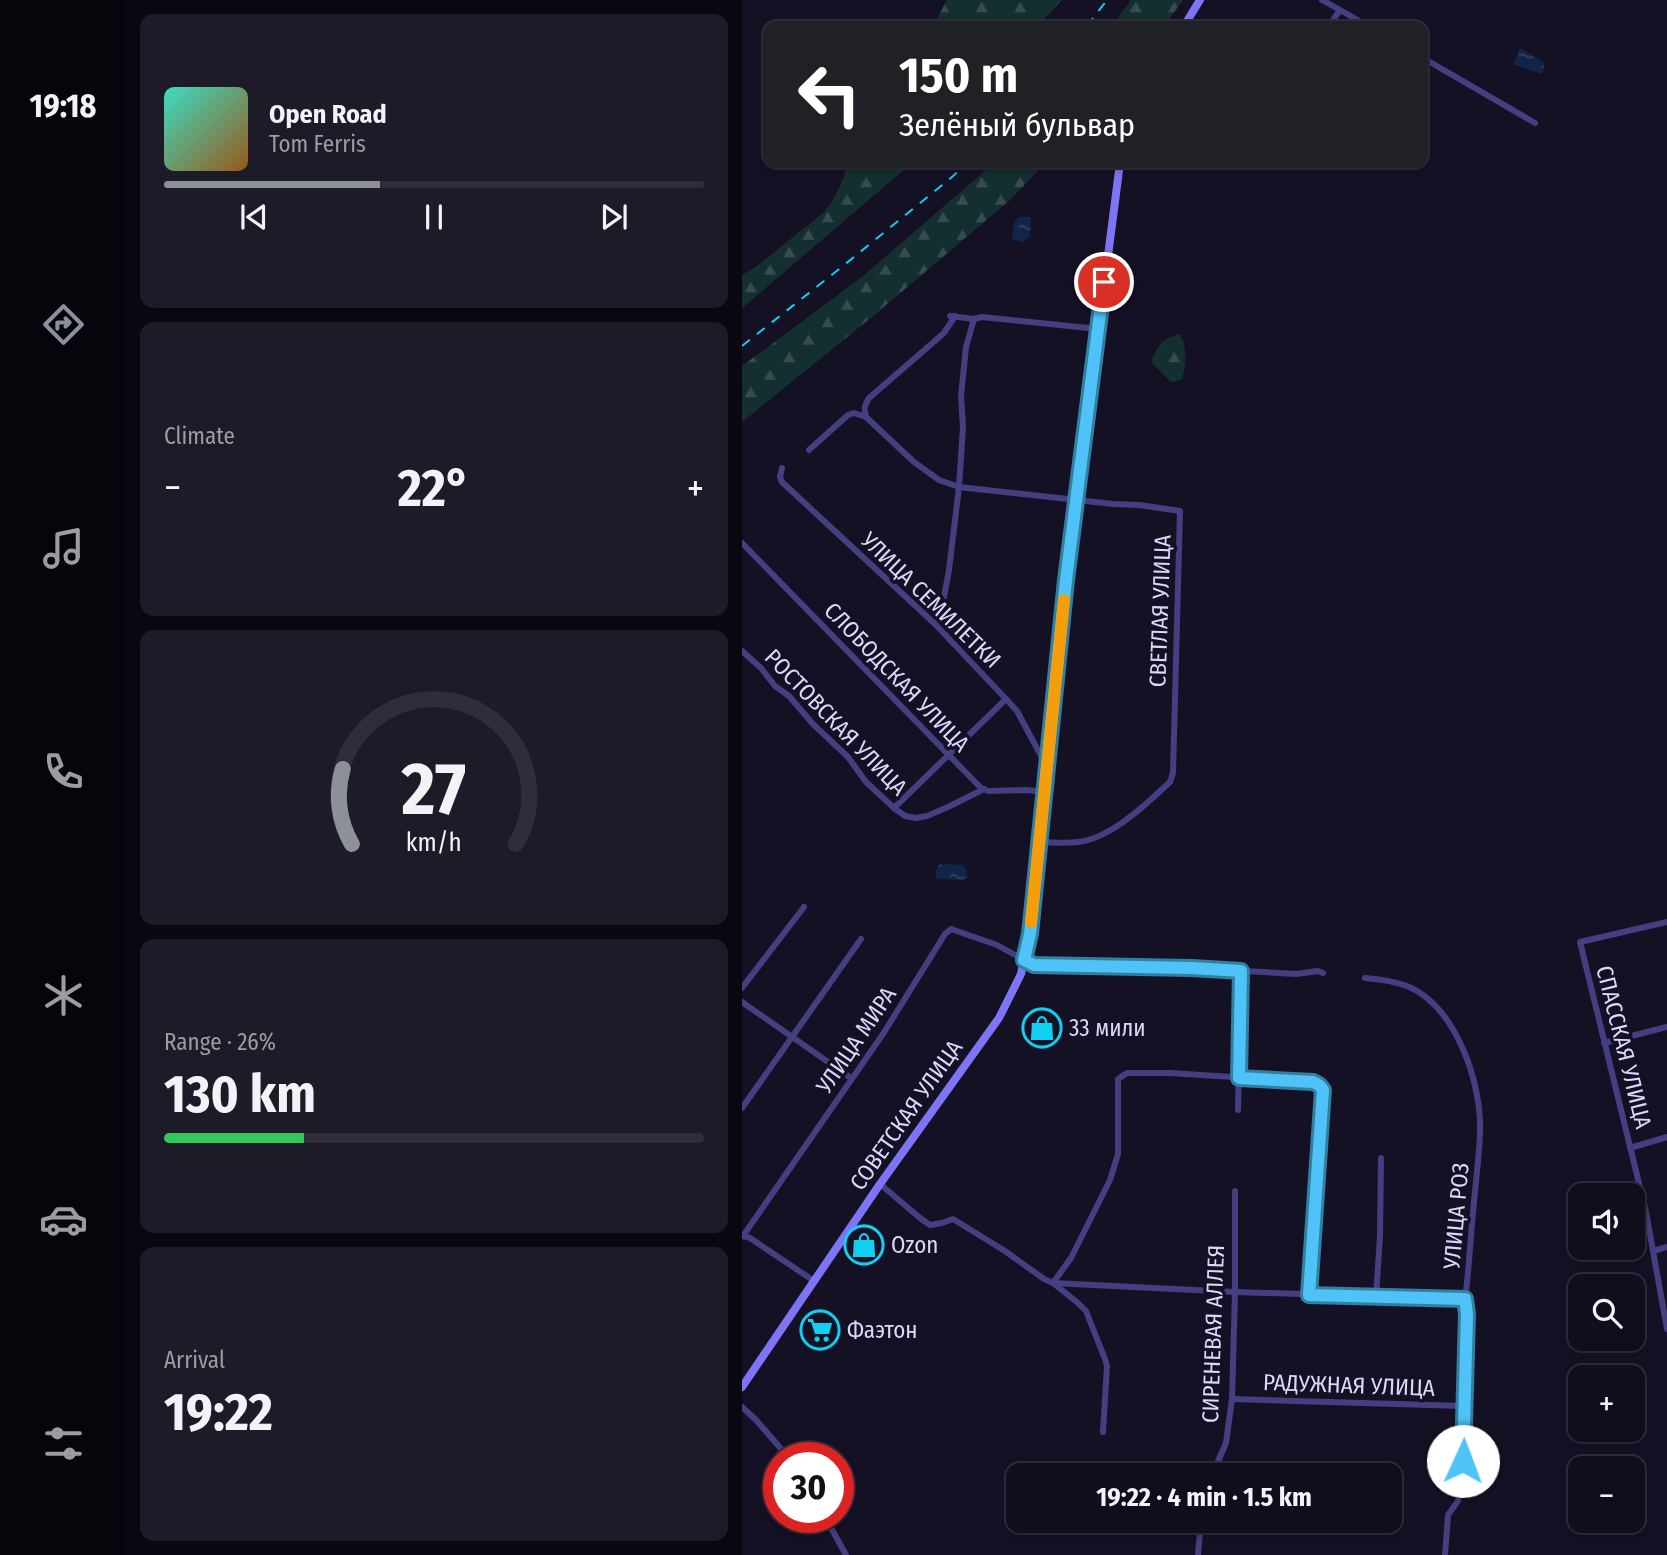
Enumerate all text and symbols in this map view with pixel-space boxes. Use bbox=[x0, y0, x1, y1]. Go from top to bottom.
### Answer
text: 150 m bbox=[899, 46, 1018, 105]
icon: left bbox=[784, 49, 875, 140]
text: 19:18 bbox=[30, 87, 96, 125]
text: Open Road bbox=[269, 99, 387, 130]
text: Зелёный бульвар bbox=[899, 106, 1135, 144]
text: Tom Ferris bbox=[269, 130, 366, 158]
icon: previous bbox=[235, 198, 273, 236]
icon: pause bbox=[415, 198, 453, 236]
icon: next bbox=[595, 198, 633, 236]
pin bbox=[1074, 252, 1134, 312]
icon: arrive bbox=[1085, 263, 1123, 301]
icon: directions bbox=[39, 300, 88, 349]
text: Climate bbox=[164, 422, 235, 450]
text: 22° bbox=[398, 457, 470, 520]
text: − bbox=[164, 465, 181, 511]
text: + bbox=[687, 465, 704, 511]
icon: music bbox=[39, 524, 88, 573]
street label: УЛИЦА СЕМИЛЕТКИ bbox=[855, 525, 1007, 674]
street label: СВЕТЛАЯ УЛИЦА bbox=[1143, 534, 1177, 688]
street label: СЛОБОДСКАЯ УЛИЦА bbox=[819, 596, 975, 758]
street label: РОСТОВСКАЯ УЛИЦА bbox=[759, 643, 913, 801]
text: 27 bbox=[401, 746, 466, 833]
icon: phone bbox=[39, 747, 88, 796]
text: km/h bbox=[406, 827, 462, 857]
street label: СПАССКАЯ УЛИЦА bbox=[1590, 963, 1658, 1131]
icon: climate bbox=[39, 971, 88, 1020]
street label: УЛИЦА МИРА bbox=[810, 981, 902, 1099]
shop icon: 33 мили bbox=[1021, 1007, 1063, 1049]
place label: 33 мили bbox=[1069, 1014, 1146, 1042]
text: Range · 26% bbox=[164, 1028, 276, 1056]
street label: СОВЕТСКАЯ УЛИЦА bbox=[844, 1034, 968, 1196]
text: 130 km bbox=[164, 1063, 316, 1126]
street label: УЛИЦА РОЗ bbox=[1437, 1162, 1475, 1271]
map controls bbox=[1568, 1183, 1645, 1533]
button: sound bbox=[1568, 1183, 1645, 1260]
icon: car bbox=[39, 1195, 88, 1244]
shop icon: Ozon bbox=[843, 1224, 885, 1266]
place label: Ozon bbox=[891, 1231, 938, 1259]
street label: СИРЕНЕВАЯ АЛЛЕЯ bbox=[1196, 1244, 1230, 1424]
button: search bbox=[1568, 1274, 1645, 1351]
supermarket icon: Фаэтон bbox=[799, 1309, 841, 1351]
place label: Фаэтон bbox=[847, 1316, 918, 1344]
text: Arrival bbox=[164, 1346, 225, 1374]
button: + bbox=[1568, 1365, 1645, 1442]
street label: РАДУЖНАЯ УЛИЦА bbox=[1263, 1368, 1435, 1402]
text: 19:22 bbox=[164, 1381, 273, 1444]
icon: filters bbox=[39, 1419, 88, 1468]
position arrow bbox=[1426, 1424, 1500, 1498]
speed limit sign: 30 bbox=[763, 1442, 854, 1533]
button: − bbox=[1568, 1456, 1645, 1533]
text: 19:22 · 4 min · 1.5 km bbox=[1096, 1482, 1312, 1513]

